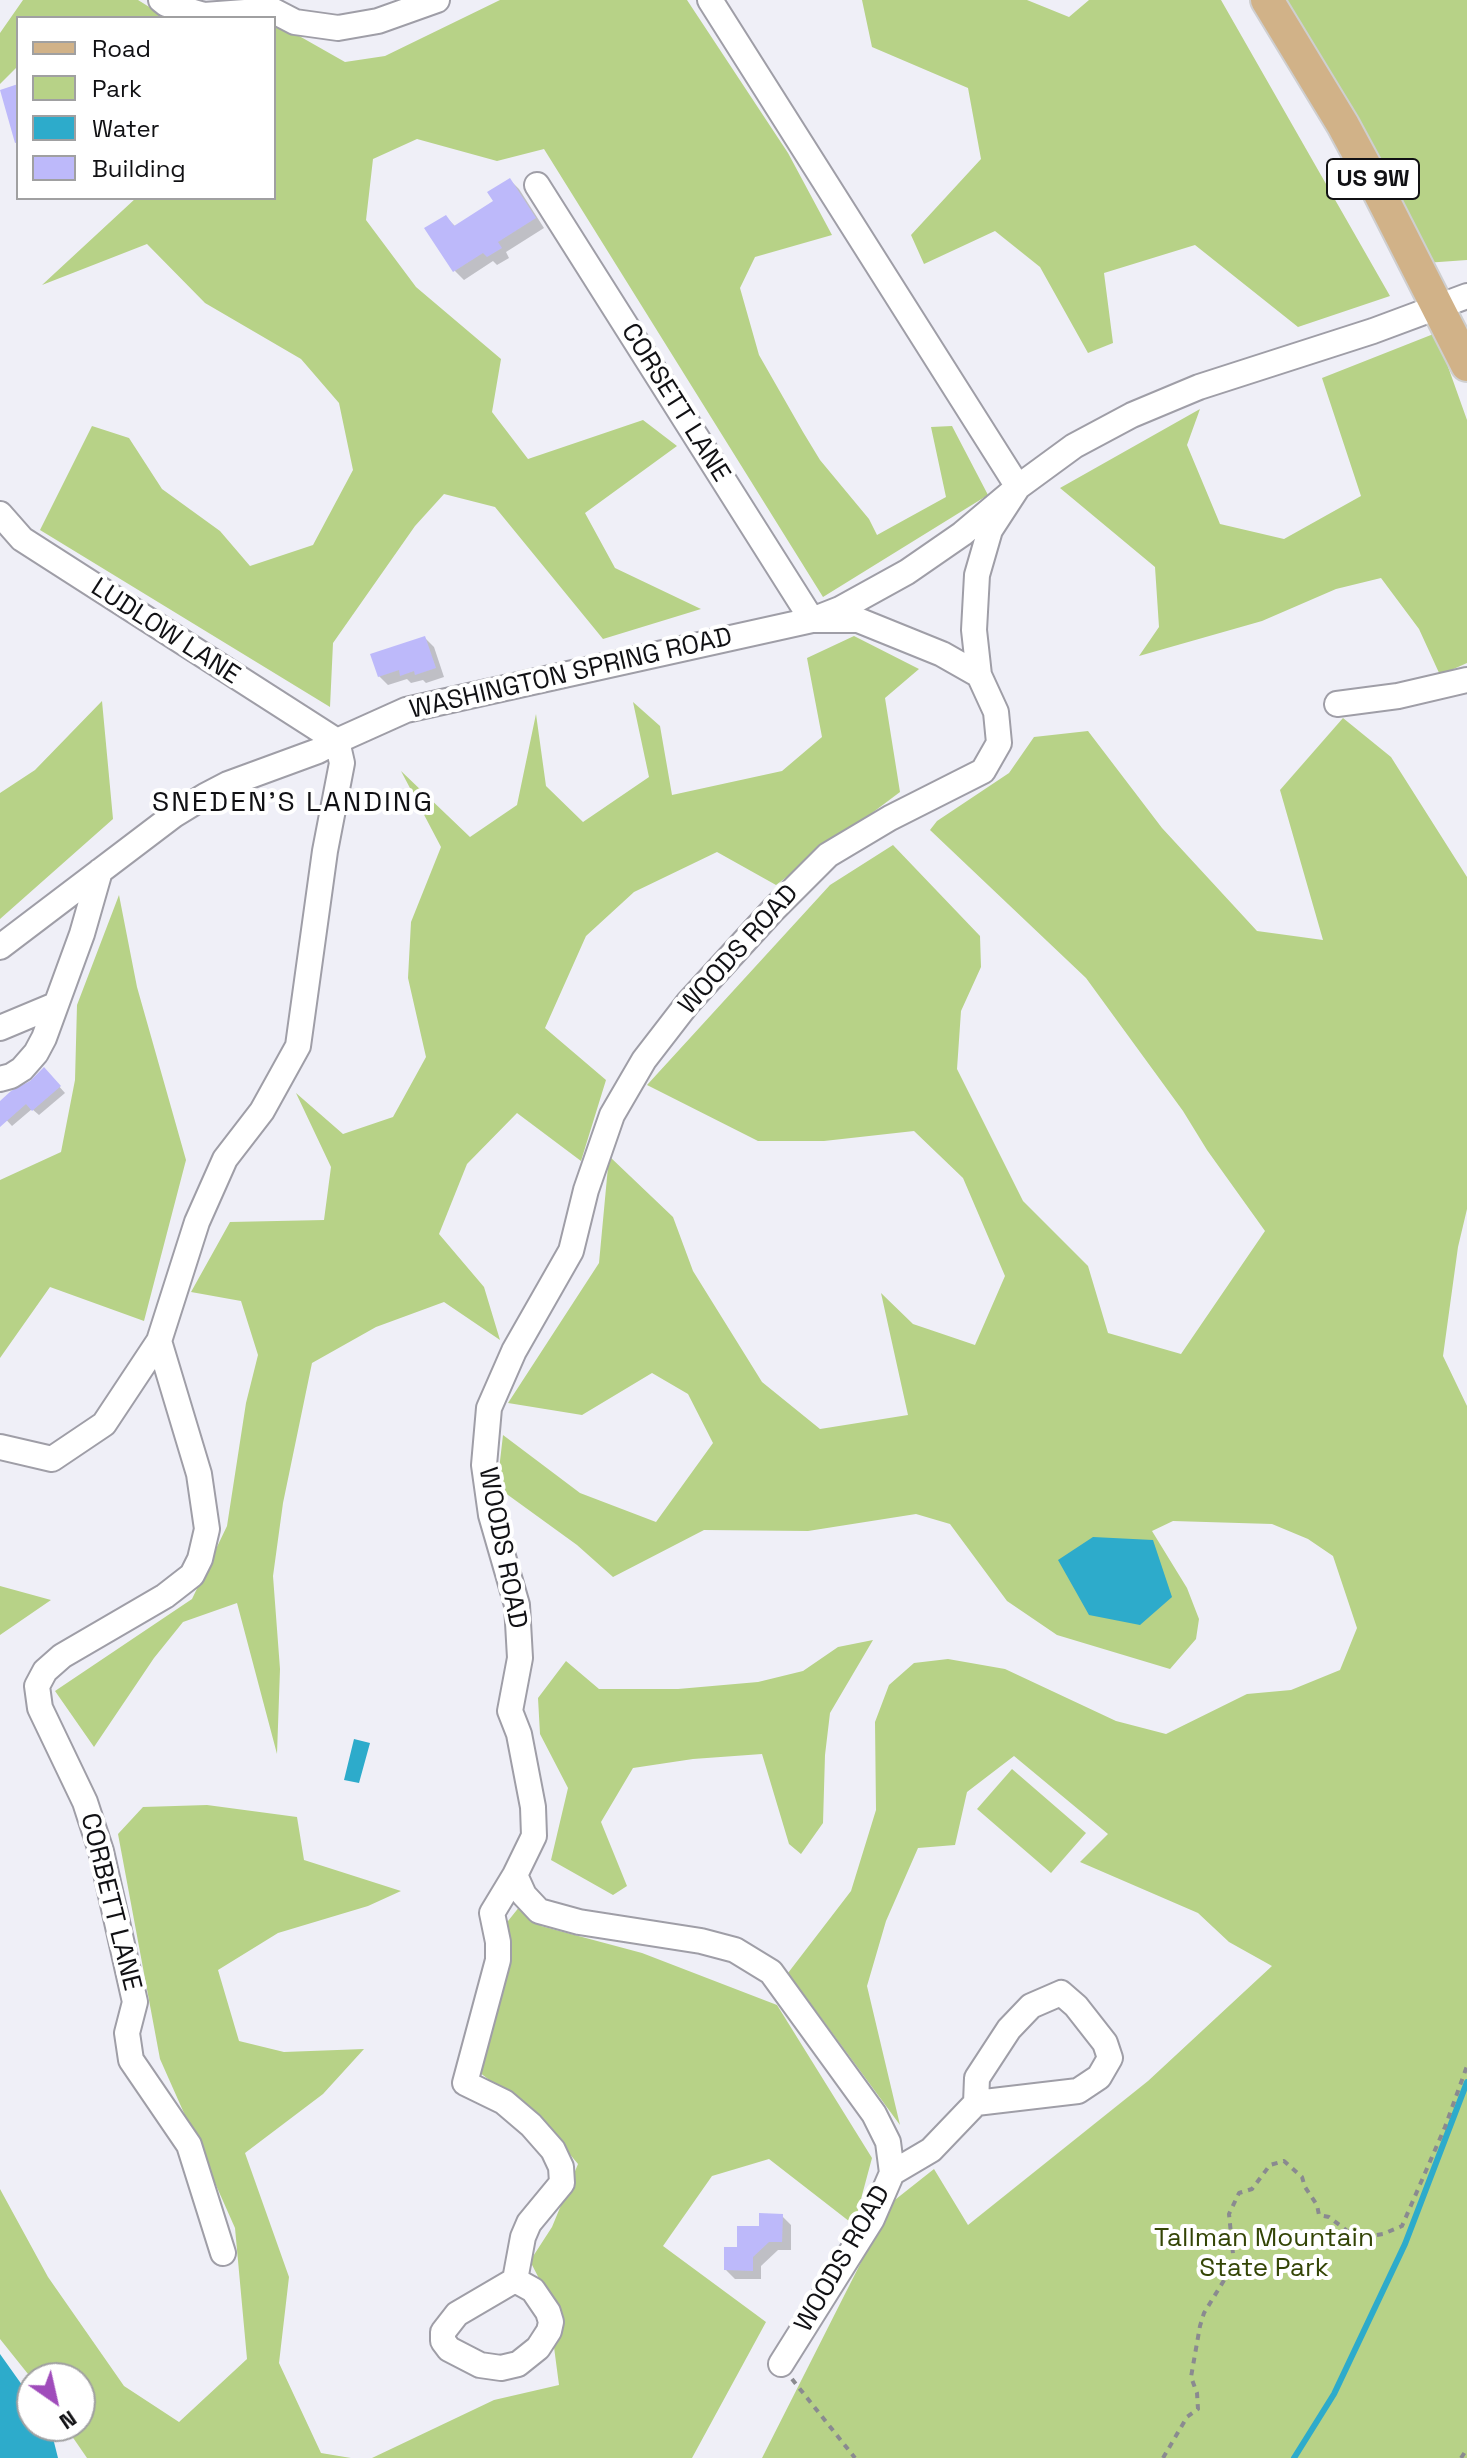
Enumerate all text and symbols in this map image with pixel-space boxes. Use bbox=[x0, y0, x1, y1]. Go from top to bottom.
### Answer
legend bbox=[16, 16, 276, 200]
text: Road bbox=[92, 33, 151, 64]
text: Park bbox=[92, 73, 142, 104]
text: Water bbox=[92, 113, 160, 144]
text: Building bbox=[92, 153, 186, 184]
road number: US 9W bbox=[1327, 159, 1419, 199]
street label: CORSETT LANE bbox=[614, 318, 736, 488]
street label: LUDLOW LANE bbox=[85, 572, 245, 692]
street label: WASHINGTON SPRING ROAD bbox=[407, 622, 735, 726]
district label: SNEDEN'S LANDING bbox=[152, 786, 434, 820]
street label: WOODS ROAD bbox=[673, 879, 805, 1021]
street label: WOODS ROAD bbox=[471, 1465, 533, 1631]
street label: CORBETT LANE bbox=[73, 1810, 147, 1994]
street label: WOODS ROAD bbox=[789, 2180, 897, 2338]
park label: Tallman Mountain State Park bbox=[1154, 2223, 1374, 2284]
north arrow bbox=[16, 2362, 96, 2442]
text: N bbox=[54, 2405, 82, 2436]

